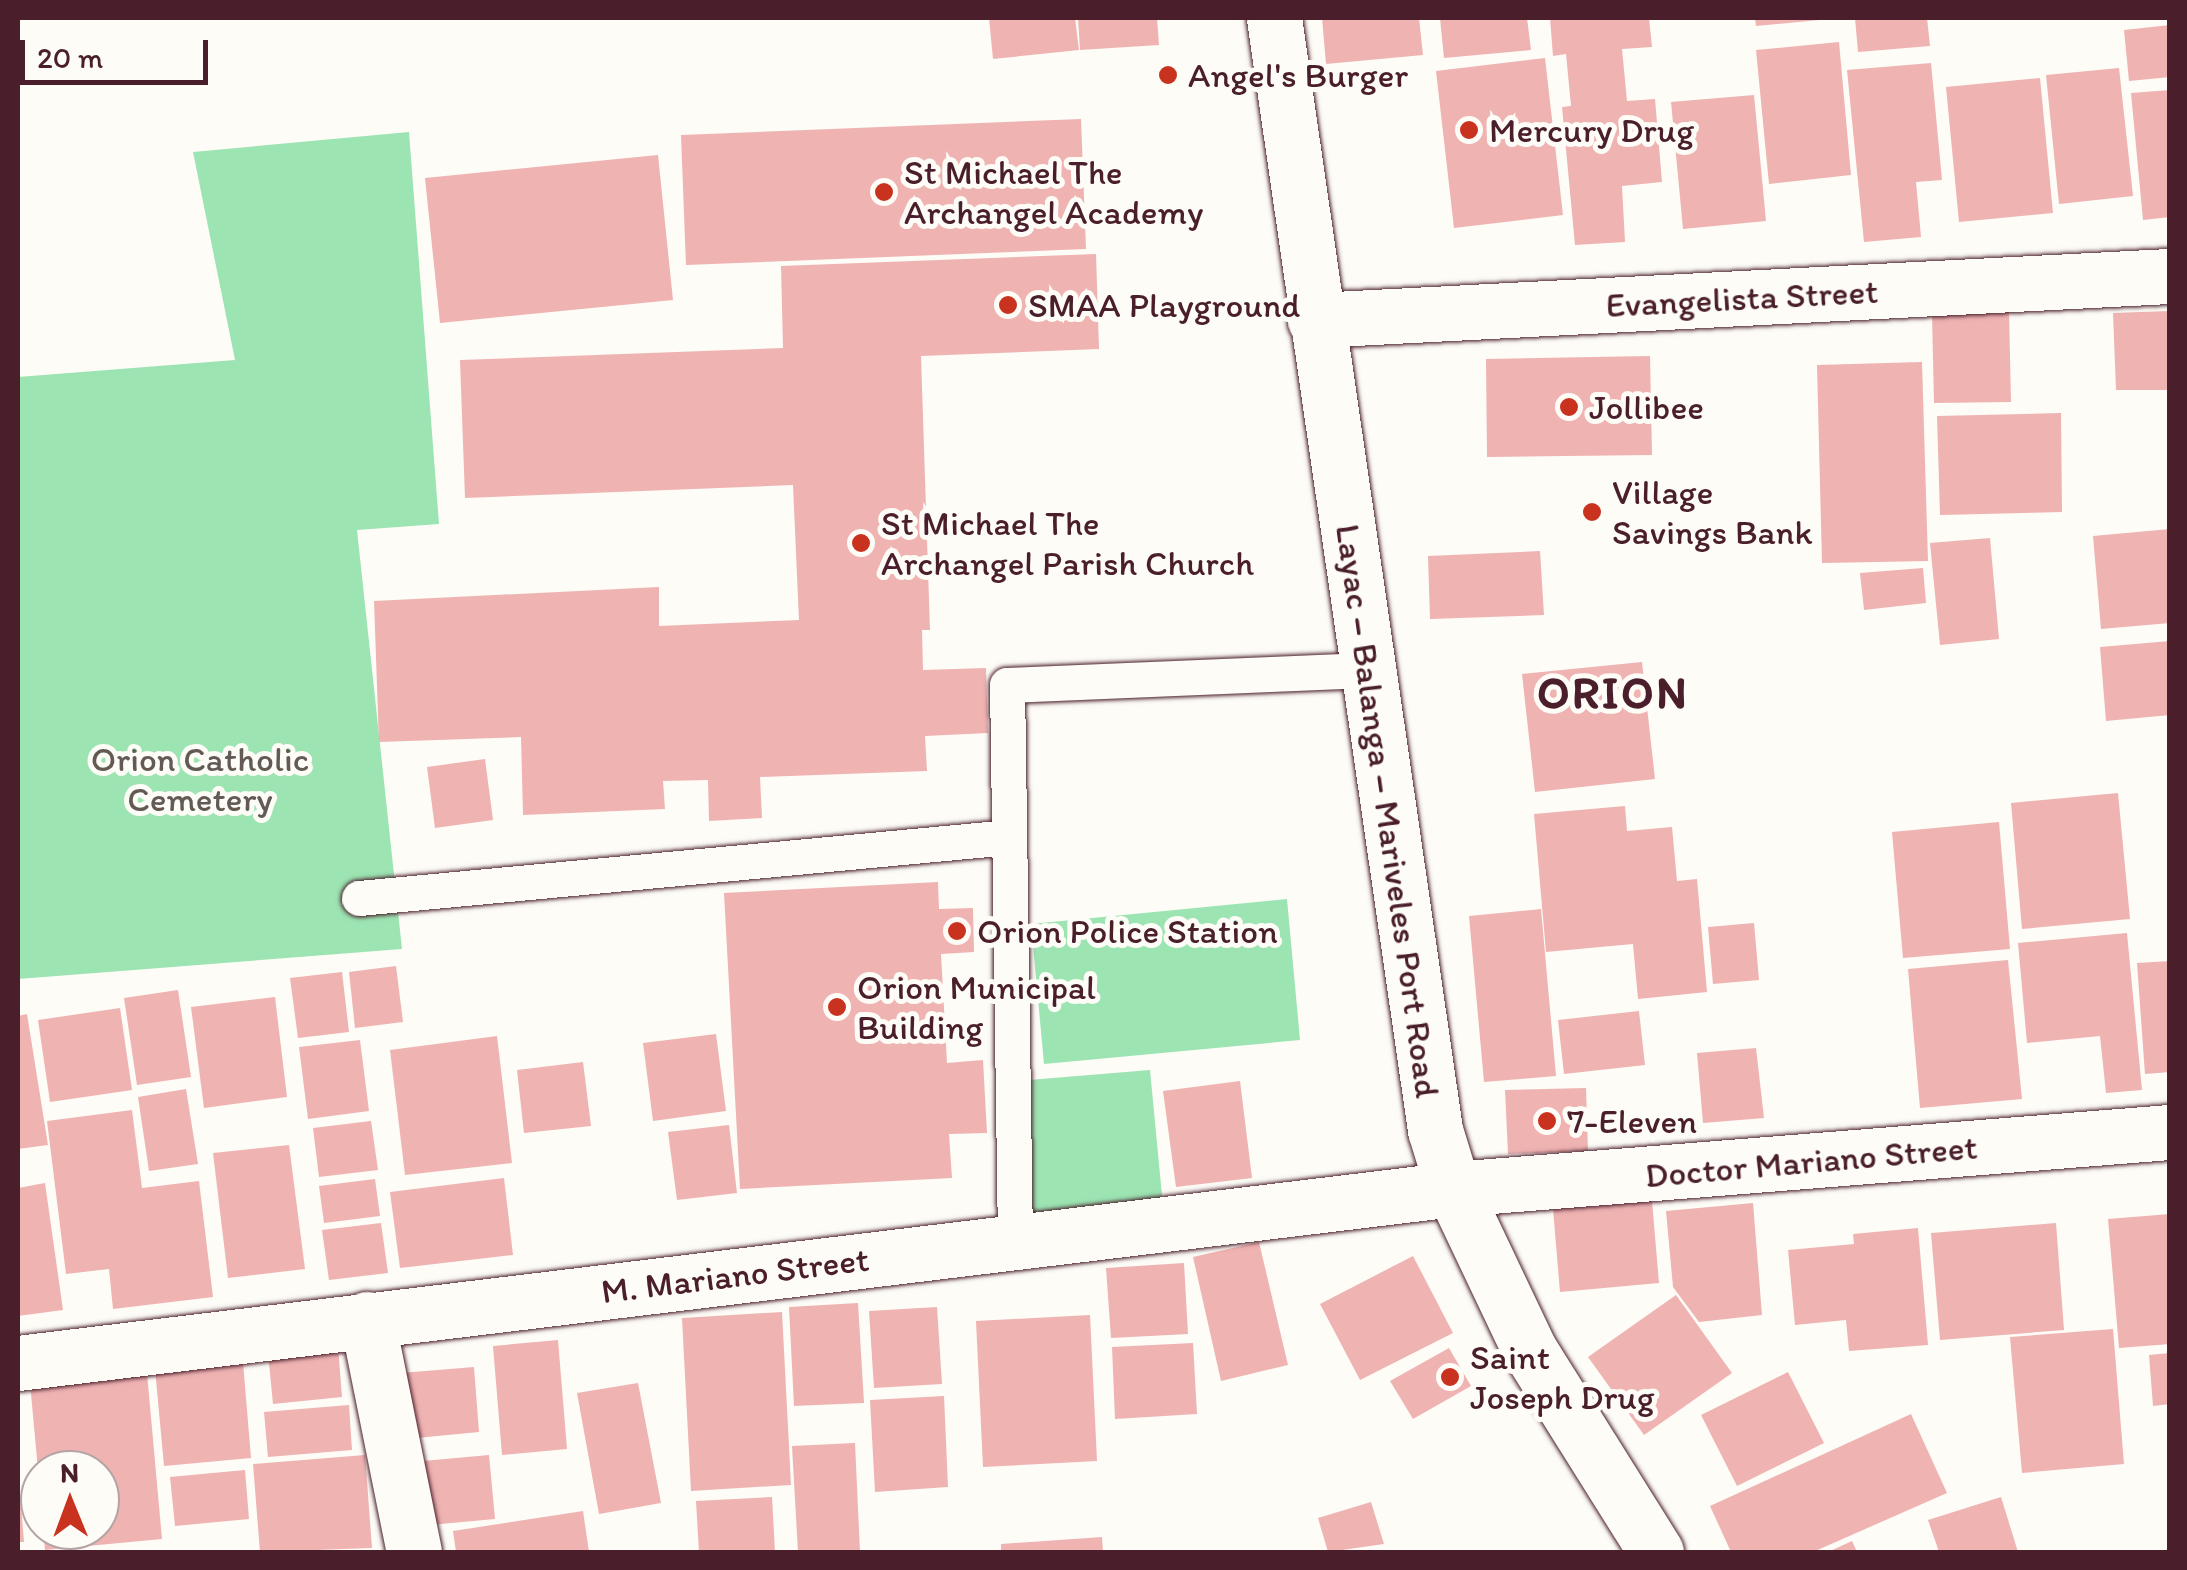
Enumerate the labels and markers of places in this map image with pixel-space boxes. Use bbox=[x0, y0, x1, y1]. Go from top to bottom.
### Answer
place label: Angel's Burger bbox=[1188, 54, 1409, 96]
marker: Angel's Burger bbox=[1157, 64, 1179, 86]
place label: Mercury Drug bbox=[1489, 109, 1695, 151]
marker: Mercury Drug bbox=[1458, 119, 1480, 141]
place label: St Michael The Archangel Academy bbox=[904, 151, 1203, 233]
marker: St Michael The Archangel Academy bbox=[873, 181, 895, 203]
place label: SMAA Playground bbox=[1028, 284, 1300, 326]
marker: SMAA Playground bbox=[997, 294, 1019, 316]
place label: Jollibee bbox=[1589, 386, 1704, 428]
marker: Jollibee bbox=[1558, 396, 1580, 418]
place label: Village Savings Bank bbox=[1612, 471, 1813, 553]
marker: Village Savings Bank bbox=[1581, 501, 1603, 523]
place label: St Michael The Archangel Parish Church bbox=[881, 502, 1253, 584]
marker: St Michael The Archangel Parish Church bbox=[850, 532, 872, 554]
place label: Orion Police Station bbox=[977, 910, 1277, 952]
marker: Orion Police Station bbox=[946, 920, 968, 942]
place label: Orion Municipal Building bbox=[857, 966, 1097, 1048]
marker: Orion Municipal Building bbox=[826, 996, 848, 1018]
place label: 7-Eleven bbox=[1567, 1100, 1697, 1142]
marker: 7-Eleven bbox=[1536, 1110, 1558, 1132]
place label: Saint Joseph Drug bbox=[1470, 1336, 1654, 1418]
marker: Saint Joseph Drug bbox=[1439, 1366, 1461, 1388]

